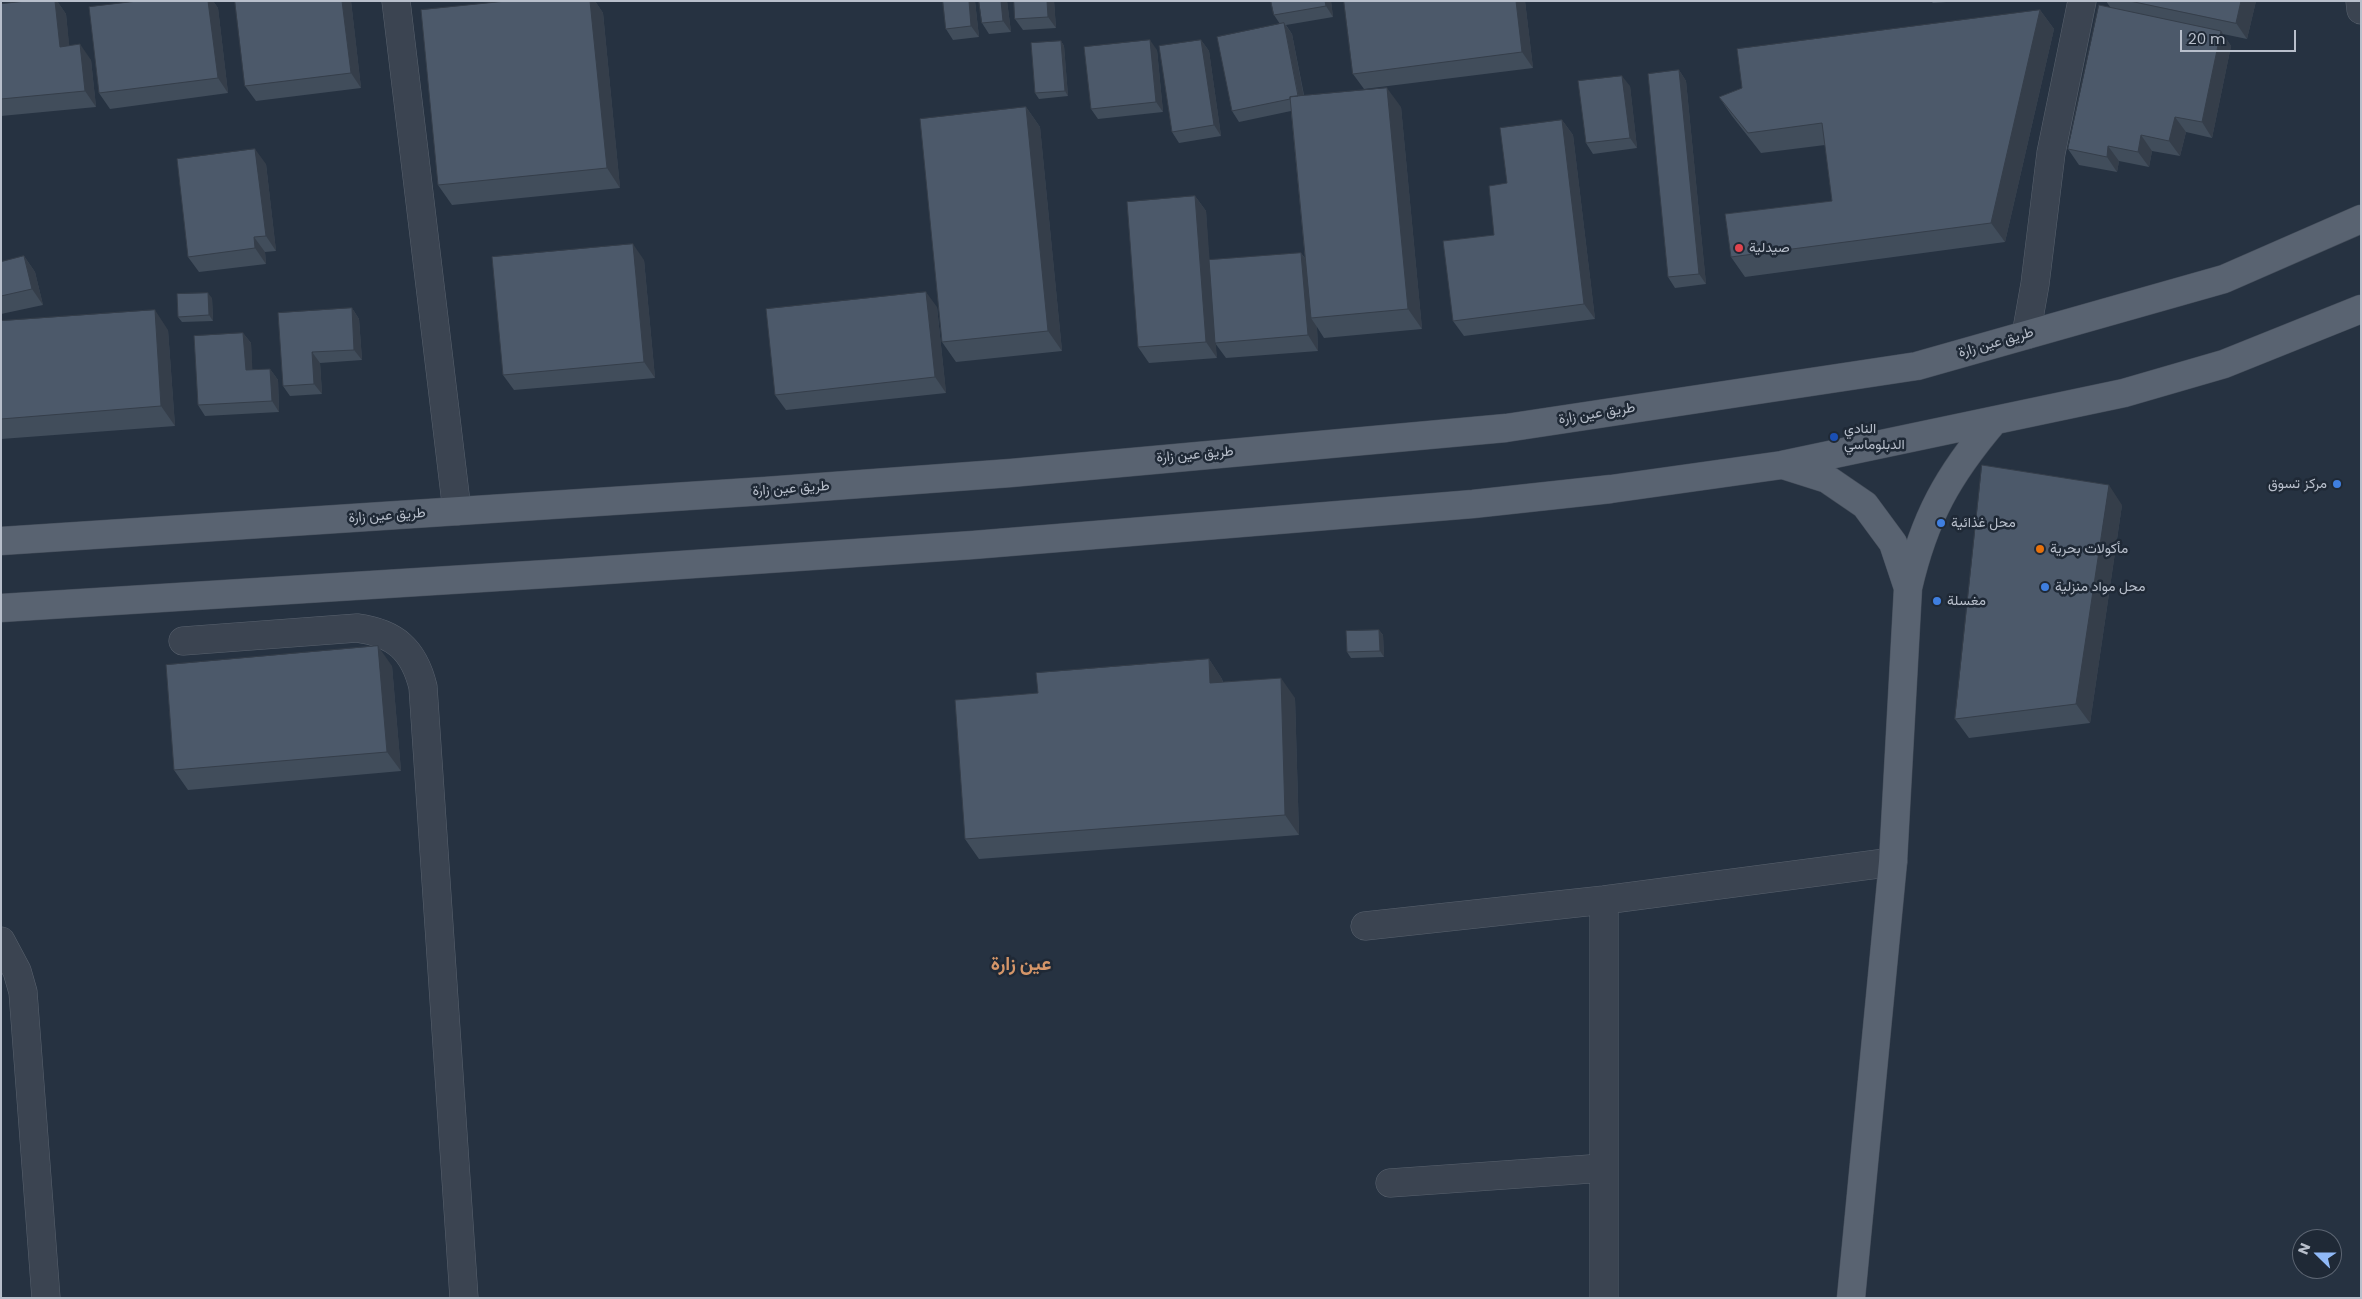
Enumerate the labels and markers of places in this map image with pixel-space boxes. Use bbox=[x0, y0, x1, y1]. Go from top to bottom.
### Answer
place label: صيدلية bbox=[1749, 240, 1790, 256]
marker: صيدلية bbox=[1733, 242, 1745, 254]
place label: النادي الدبلوماسي bbox=[1844, 421, 1905, 454]
marker: النادي الدبلوماسي bbox=[1828, 431, 1840, 443]
place label: مركز تسوق bbox=[2268, 476, 2327, 492]
marker: مركز تسوق bbox=[2331, 478, 2343, 490]
place label: محل غذائية bbox=[1951, 515, 2016, 531]
marker: محل غذائية bbox=[1935, 517, 1947, 529]
place label: مأكولات بحرية bbox=[2050, 541, 2128, 557]
marker: مأكولات بحرية bbox=[2034, 543, 2046, 555]
place label: محل مواد منزلية bbox=[2055, 579, 2146, 595]
marker: محل مواد منزلية bbox=[2039, 581, 2051, 593]
place label: مغسلة bbox=[1947, 593, 1986, 609]
marker: مغسلة bbox=[1931, 595, 1943, 607]

